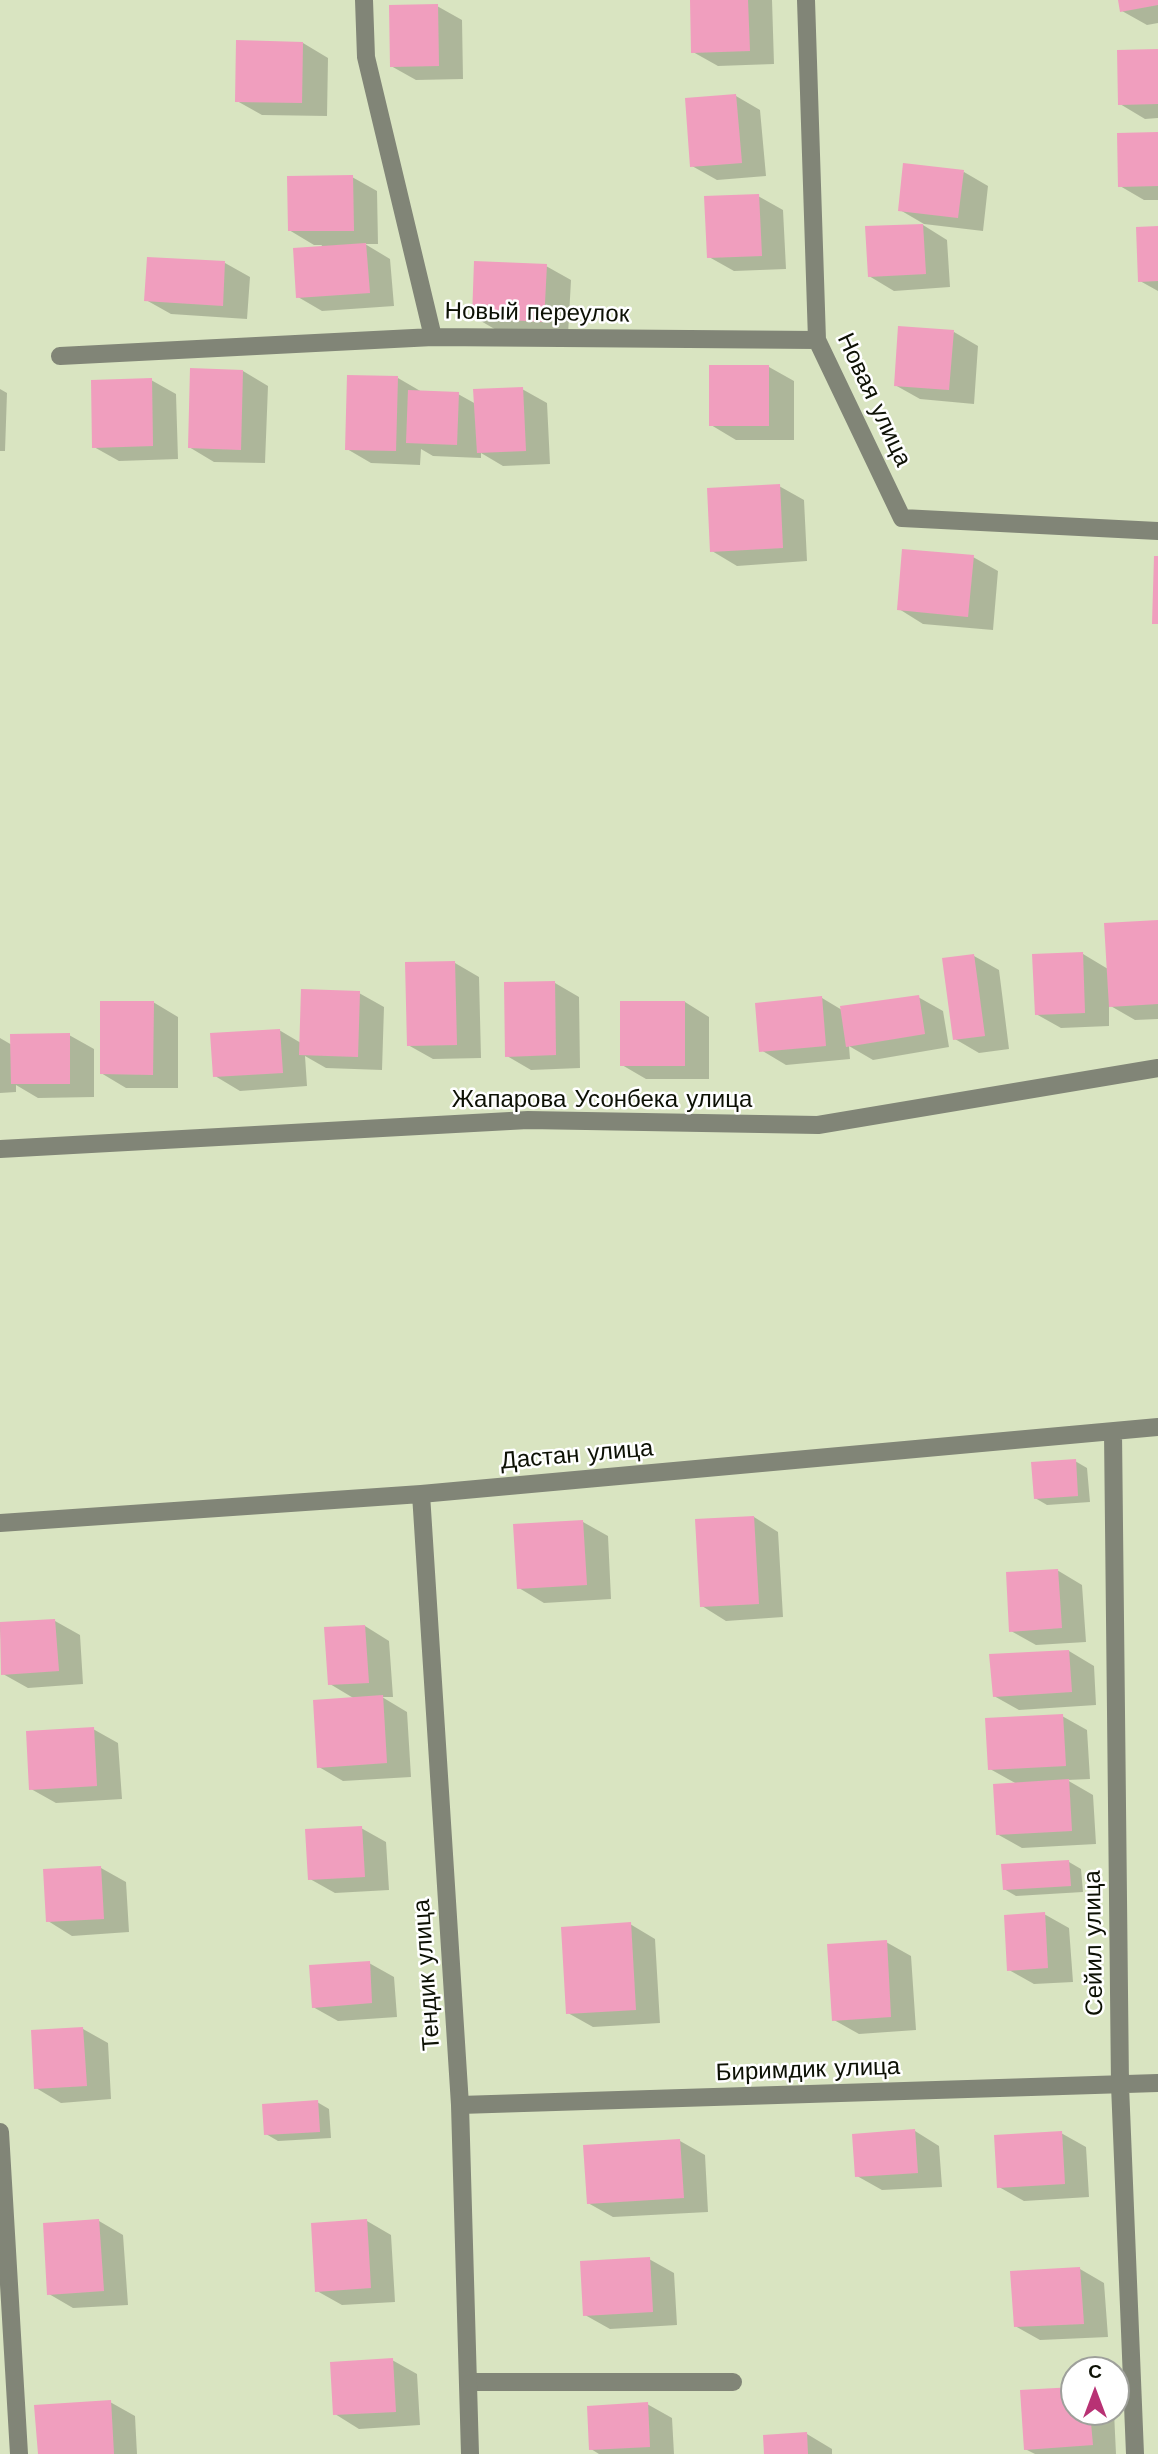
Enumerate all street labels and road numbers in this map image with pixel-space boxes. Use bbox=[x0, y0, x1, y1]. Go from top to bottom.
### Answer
street label: Новый переулок bbox=[444, 297, 630, 329]
street label: Новая улица bbox=[831, 329, 917, 471]
street label: Жапарова Усонбека улица bbox=[452, 1086, 752, 1114]
street label: Дастан улица bbox=[499, 1434, 655, 1476]
street label: Сейил улица bbox=[1078, 1870, 1110, 2016]
street label: Тендик улица bbox=[407, 1898, 447, 2052]
street label: Биримдик улица bbox=[715, 2052, 901, 2088]

